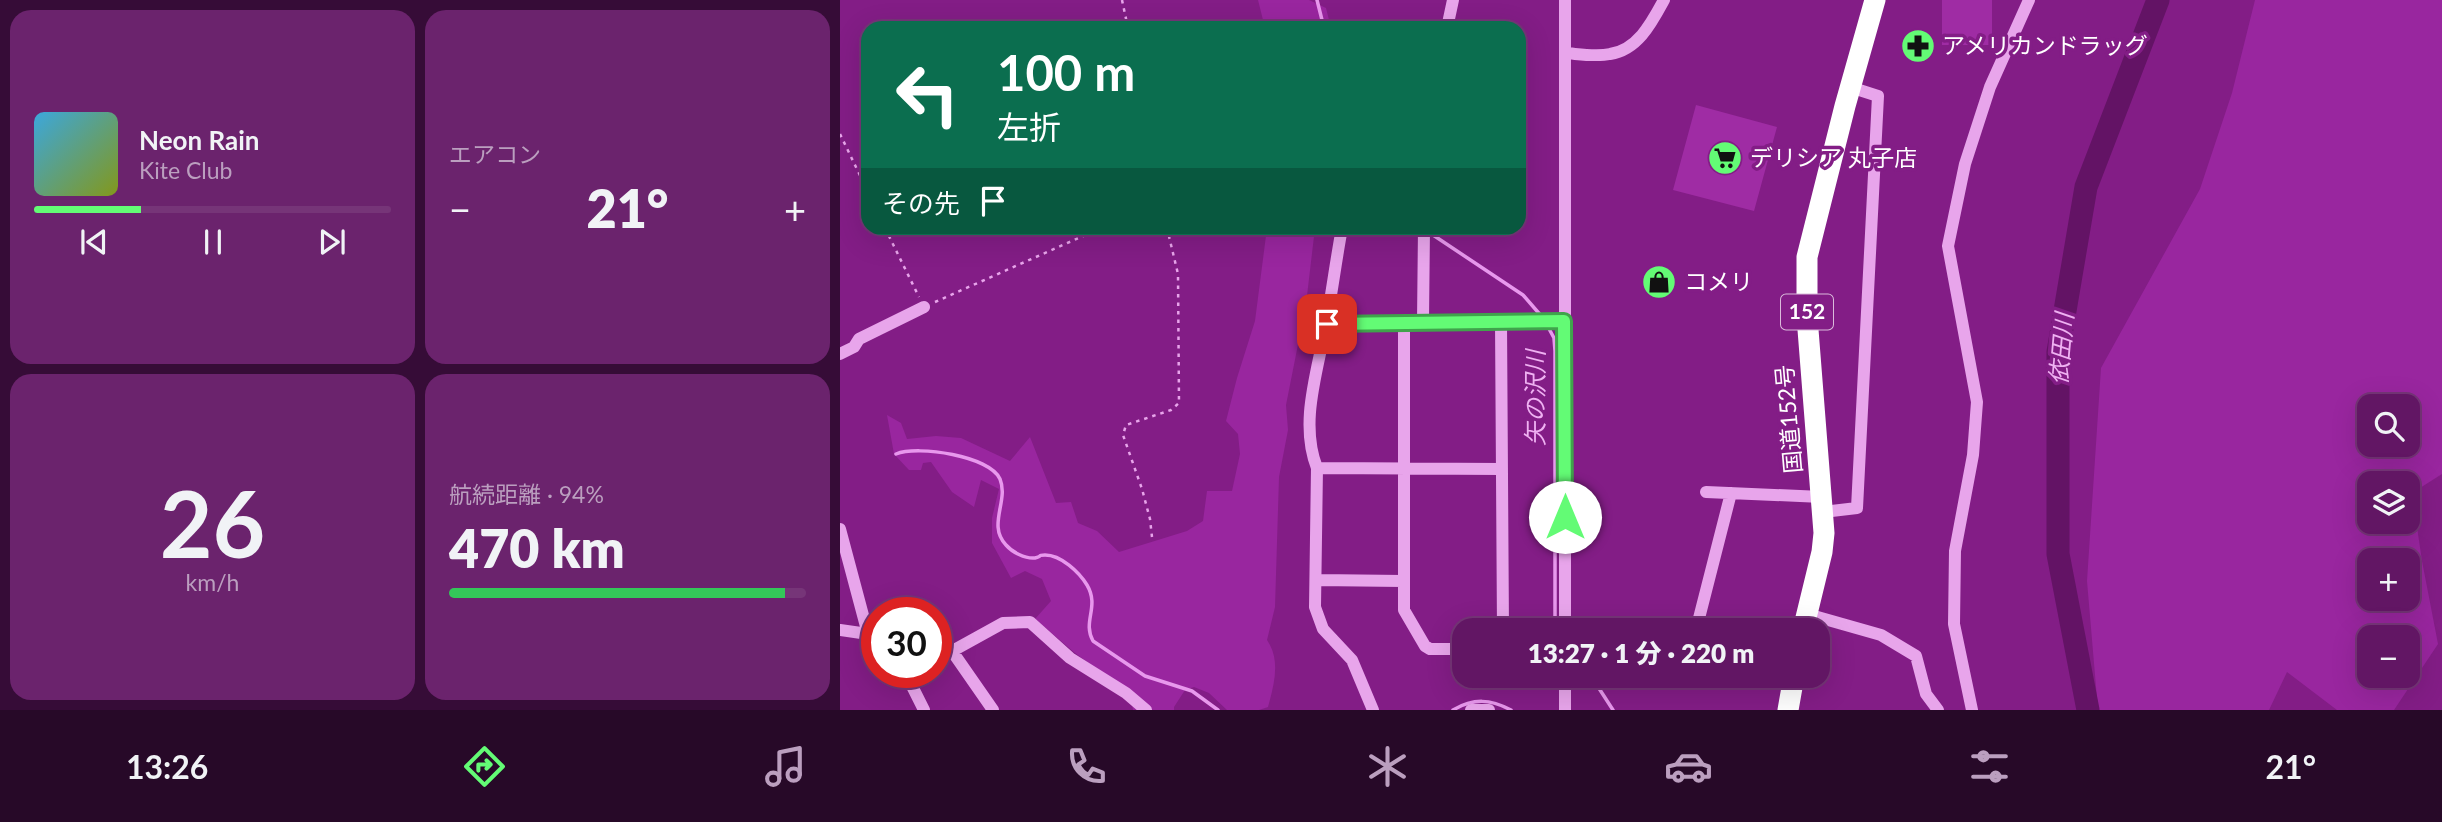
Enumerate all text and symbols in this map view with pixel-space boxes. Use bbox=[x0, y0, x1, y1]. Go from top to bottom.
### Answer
pharmacy icon: アメリカンドラッグ bbox=[1899, 27, 1937, 65]
place label: アメリカンドラッグ bbox=[1942, 31, 2148, 59]
text: 100 m bbox=[997, 43, 1135, 101]
icon: left bbox=[882, 49, 973, 140]
text: 左折 bbox=[997, 107, 1061, 146]
text: Neon Rain bbox=[139, 124, 259, 156]
supermarket icon: デリシア 丸子店 bbox=[1706, 139, 1744, 177]
text: エアコン bbox=[449, 140, 541, 168]
place label: デリシア 丸子店 bbox=[1750, 143, 1917, 171]
text: Kite Club bbox=[139, 156, 232, 184]
text: 21° bbox=[587, 177, 668, 239]
icon: arrive bbox=[974, 182, 1012, 220]
text: − bbox=[449, 186, 471, 232]
text: + bbox=[784, 186, 806, 232]
text: その先 bbox=[882, 187, 960, 219]
icon: previous bbox=[75, 223, 113, 261]
icon: pause bbox=[194, 223, 232, 261]
icon: next bbox=[313, 223, 351, 261]
shop icon: コメリ bbox=[1640, 263, 1678, 301]
place label: コメリ bbox=[1684, 267, 1753, 295]
pin bbox=[1297, 294, 1357, 354]
road number: 152 bbox=[1781, 294, 1833, 330]
icon: arrive bbox=[1308, 305, 1346, 343]
water label: 依田川 bbox=[2043, 309, 2078, 386]
water label: 矢の沢川 bbox=[1520, 347, 1549, 446]
street label: 国道152号 bbox=[1769, 364, 1807, 475]
map controls bbox=[2357, 394, 2420, 688]
button: search bbox=[2357, 394, 2420, 457]
text: 26 bbox=[160, 468, 265, 577]
button: layers bbox=[2357, 471, 2420, 534]
text: 航続距離 · 94% bbox=[449, 480, 604, 508]
position arrow bbox=[1528, 480, 1602, 554]
text: 470 km bbox=[449, 517, 625, 579]
button: + bbox=[2357, 548, 2420, 611]
text: km/h bbox=[186, 568, 239, 596]
speed limit sign: 30 bbox=[861, 597, 952, 688]
button: − bbox=[2357, 625, 2420, 688]
text: 13:27 · 1 分 · 220 m bbox=[1528, 637, 1754, 669]
icon: directions bbox=[460, 742, 509, 791]
icon: music bbox=[761, 742, 810, 791]
icon: phone bbox=[1062, 742, 1111, 791]
icon: climate bbox=[1363, 742, 1412, 791]
icon: car bbox=[1664, 742, 1713, 791]
icon: filters bbox=[1965, 742, 2014, 791]
text: 13:26 bbox=[126, 747, 208, 786]
text: 21° bbox=[2266, 747, 2316, 786]

